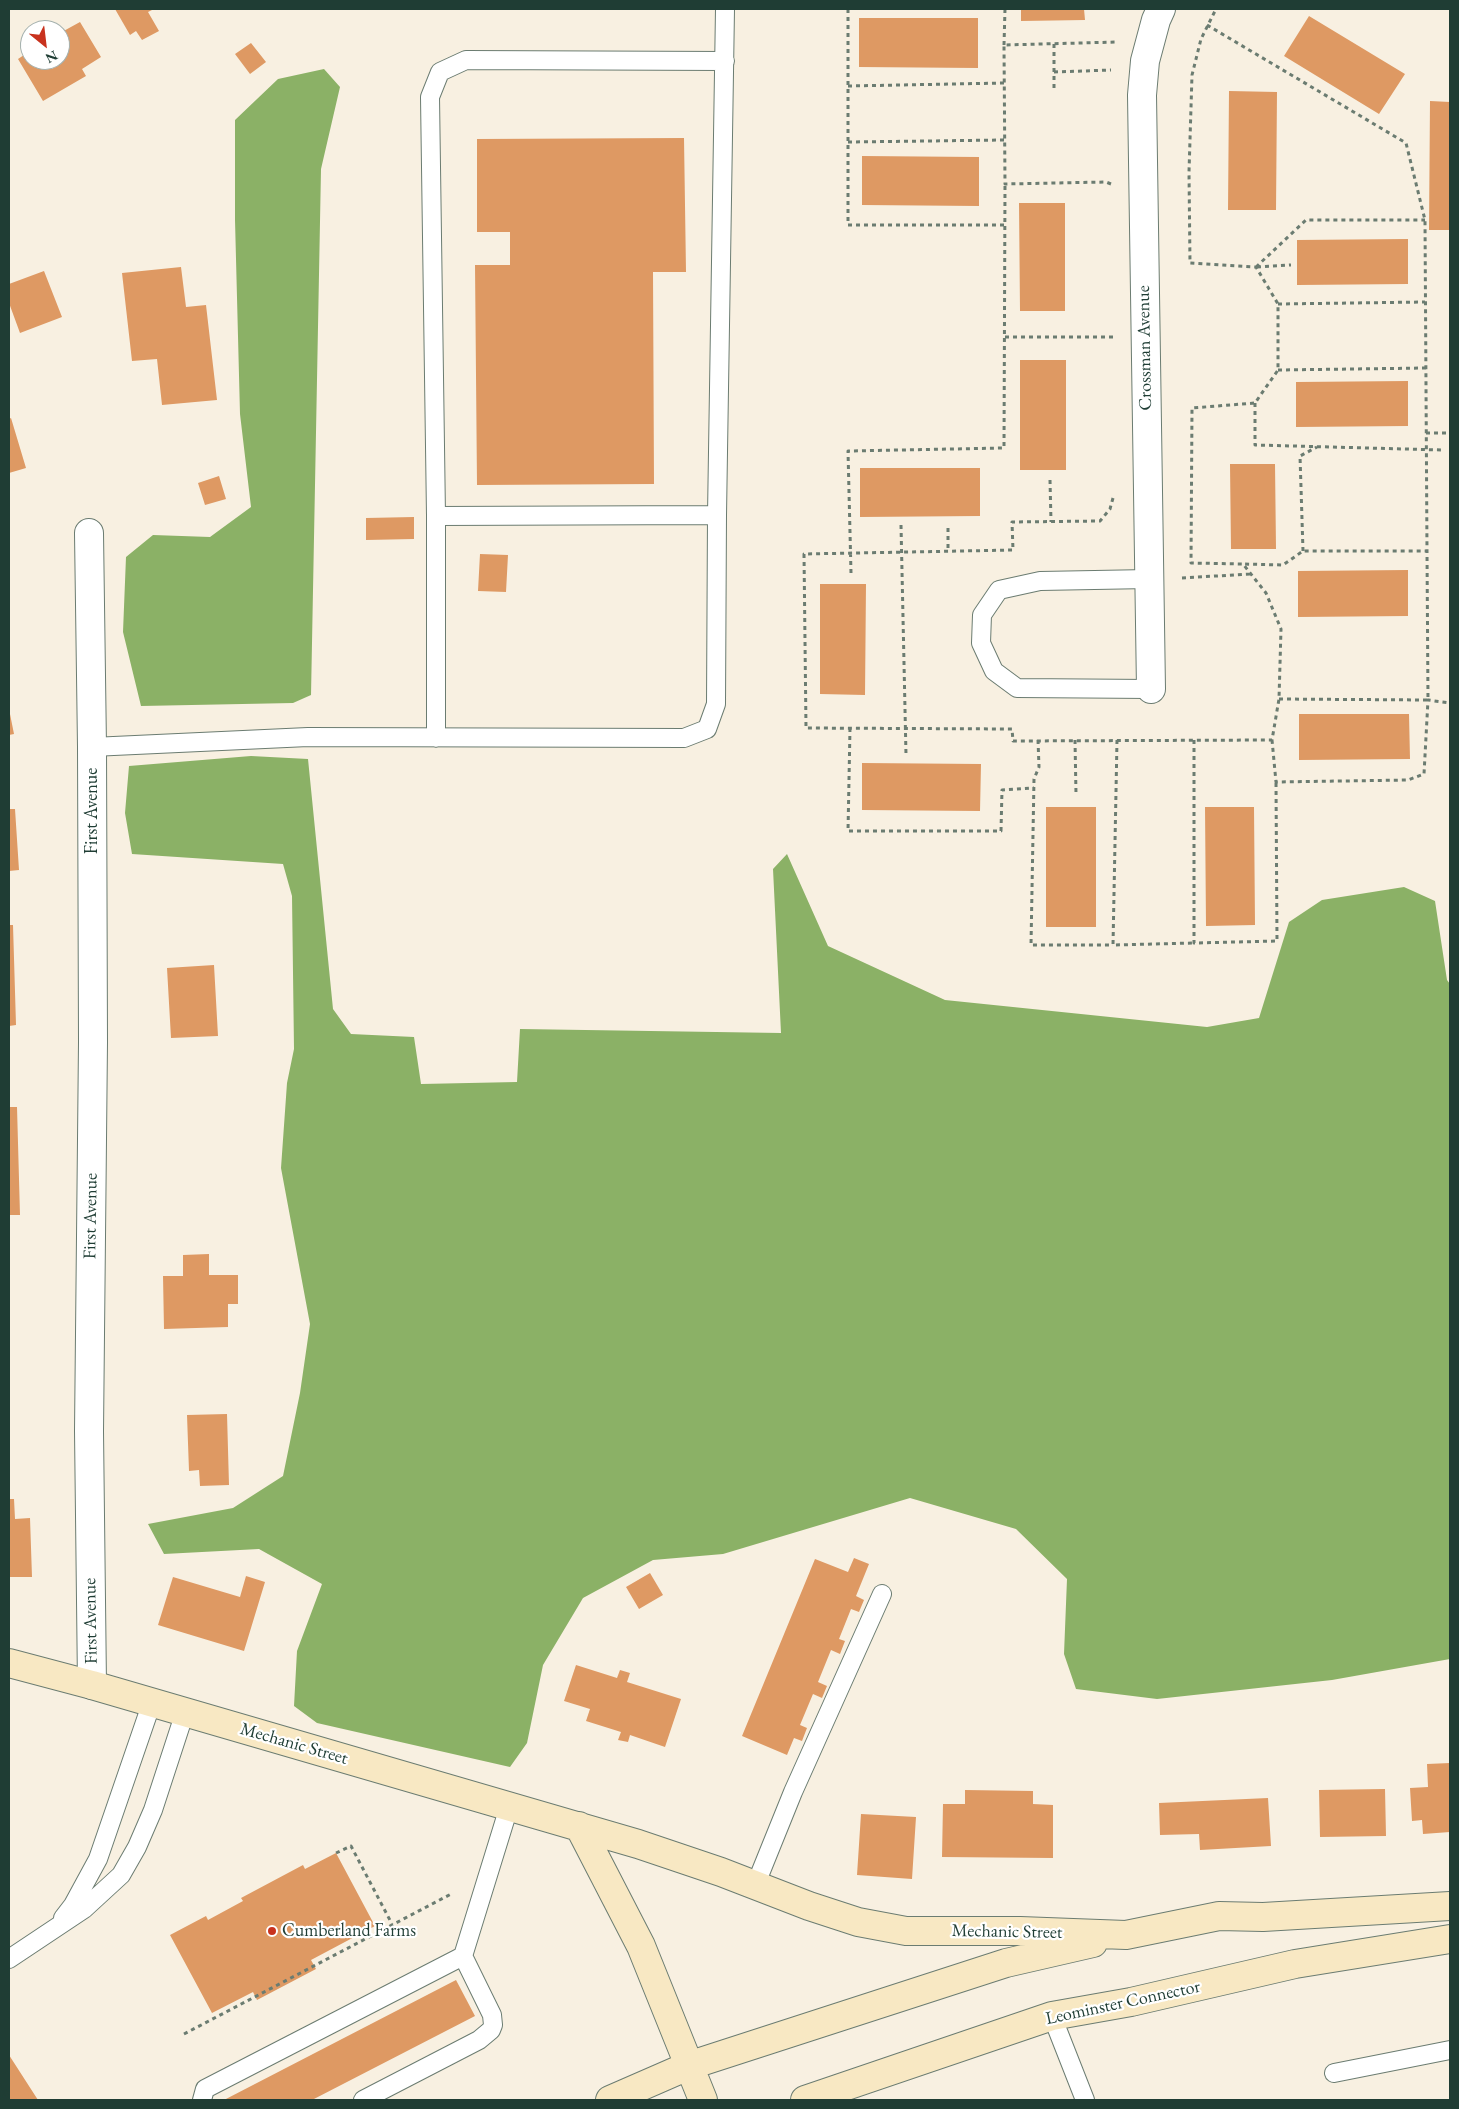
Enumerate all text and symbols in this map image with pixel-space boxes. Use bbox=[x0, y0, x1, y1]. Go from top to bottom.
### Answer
north arrow bbox=[20, 20, 70, 70]
text: N bbox=[42, 47, 61, 68]
street label: Crossman Avenue bbox=[1133, 285, 1157, 411]
street label: First Avenue bbox=[81, 768, 103, 854]
street label: First Avenue bbox=[79, 1173, 103, 1259]
street label: First Avenue bbox=[79, 1578, 103, 1664]
street label: Mechanic Street bbox=[238, 1718, 350, 1770]
place label: Cumberland Farms bbox=[282, 1920, 416, 1942]
street label: Mechanic Street bbox=[951, 1920, 1063, 1944]
marker: Cumberland Farms bbox=[266, 1925, 278, 1937]
street label: Leominster Connector bbox=[1044, 1976, 1202, 2030]

